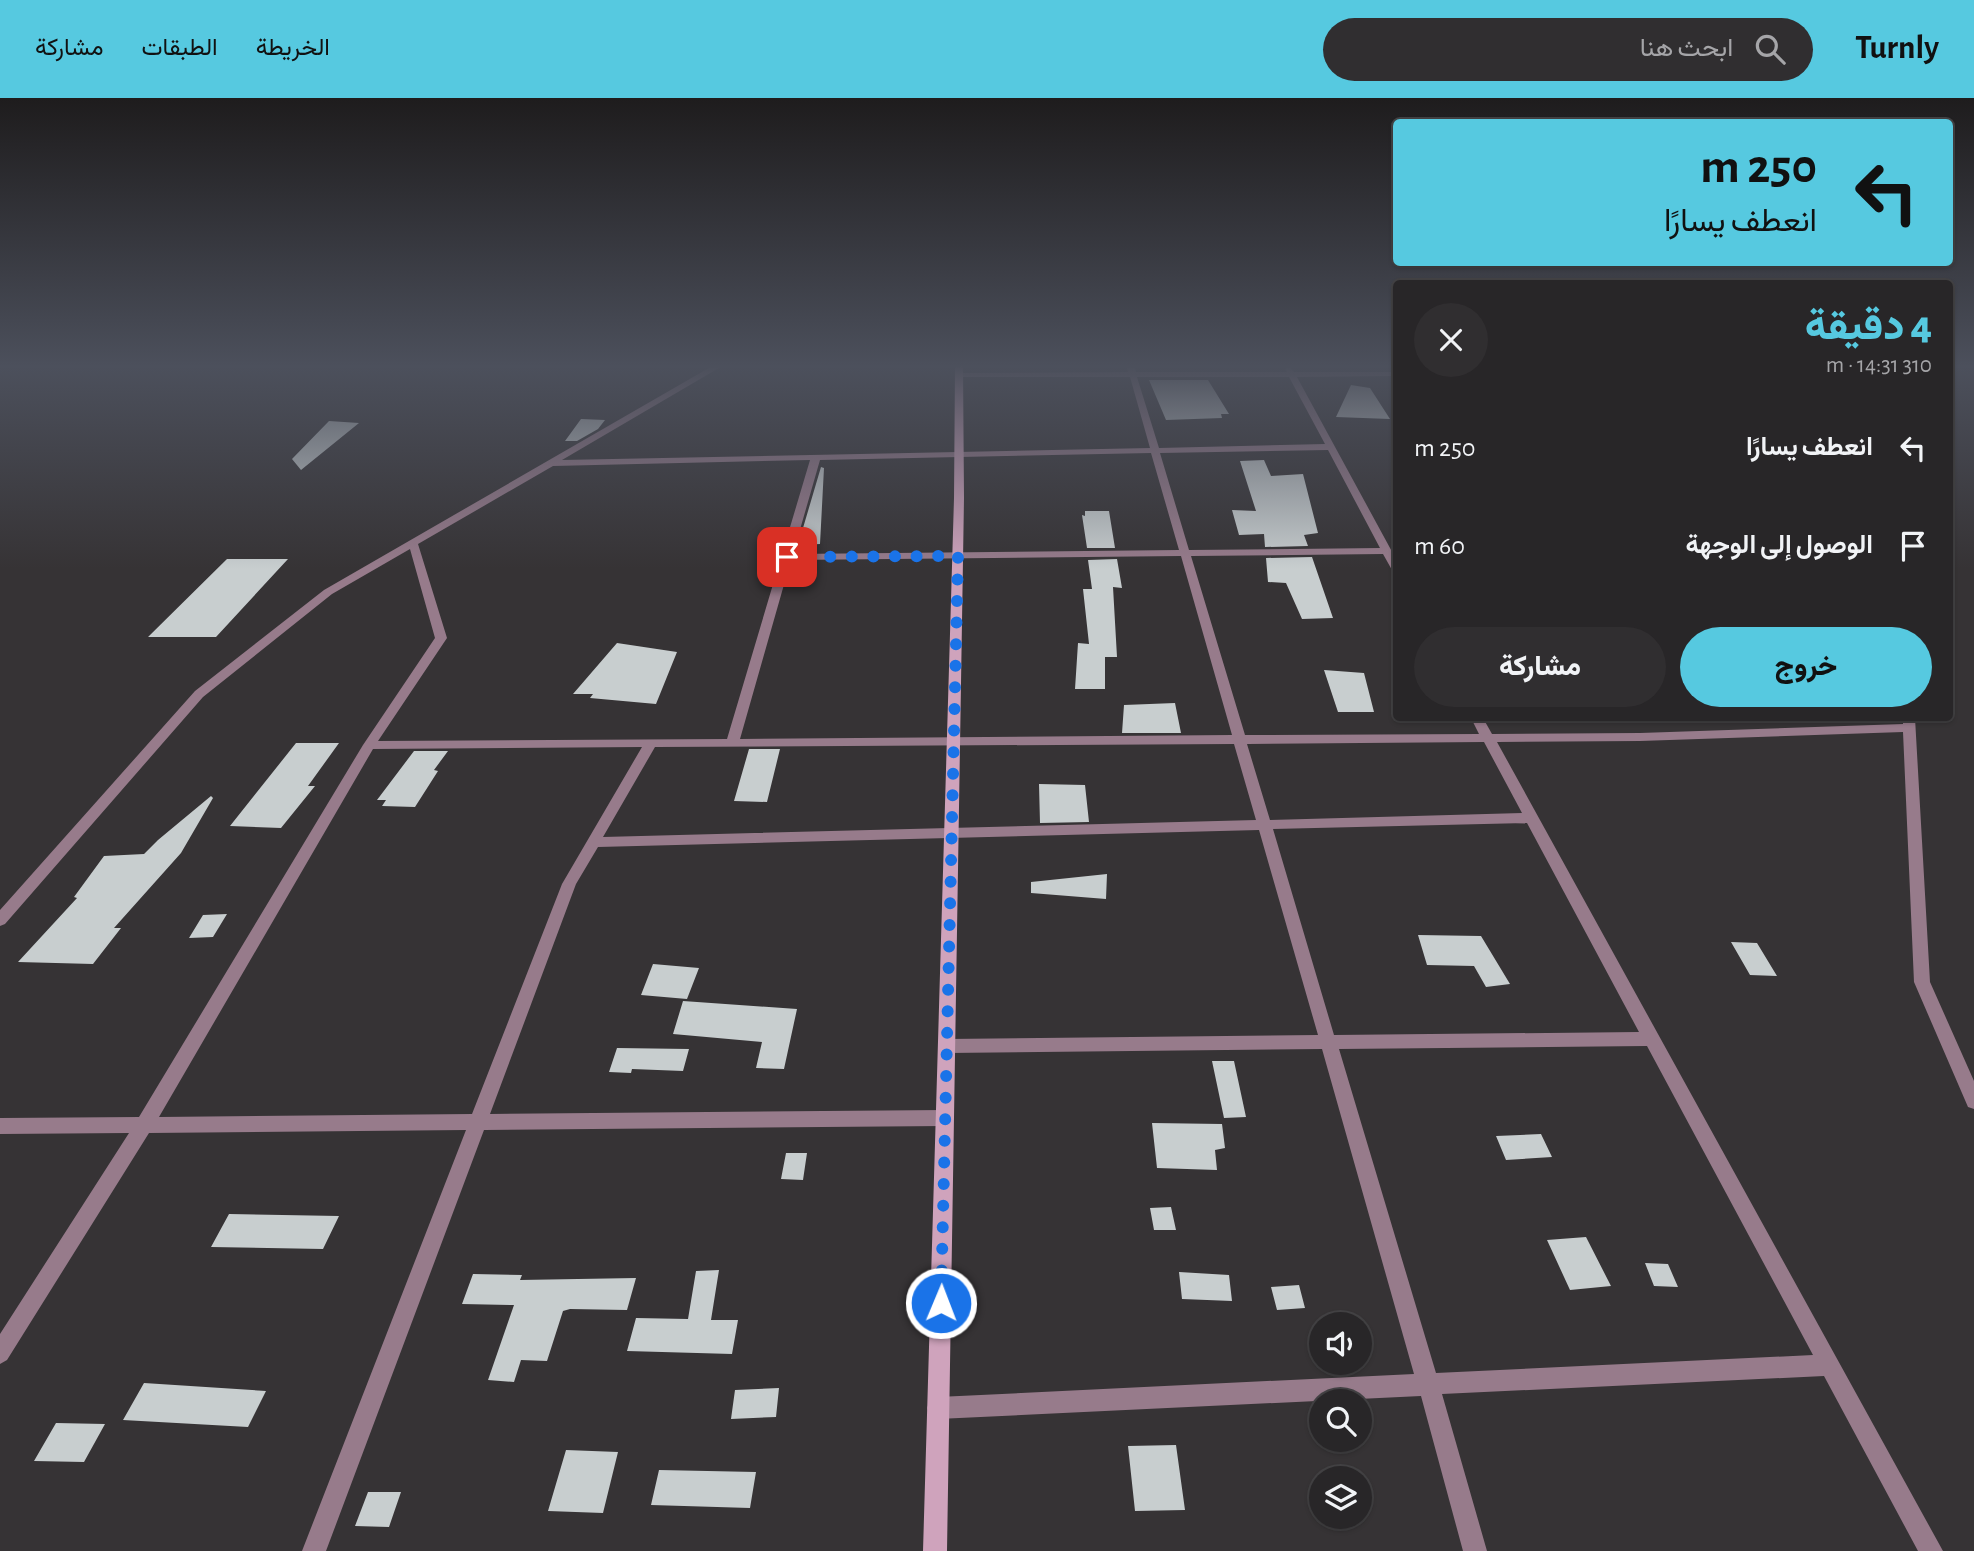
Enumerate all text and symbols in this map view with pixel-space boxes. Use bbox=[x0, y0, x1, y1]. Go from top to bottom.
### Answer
search box bbox=[1323, 18, 1813, 81]
icon: search bbox=[1751, 30, 1789, 68]
text: Turnly bbox=[1855, 32, 1939, 65]
text: ابحث هنا bbox=[1640, 35, 1733, 61]
text: مشاركة bbox=[35, 36, 103, 60]
text: الطبقات bbox=[141, 36, 218, 60]
text: الخريطة bbox=[256, 36, 330, 60]
text: 250 m bbox=[1700, 143, 1817, 192]
icon: left bbox=[1841, 147, 1932, 238]
text: انعطف يسارًا bbox=[1664, 205, 1817, 237]
button: close bbox=[1414, 303, 1488, 377]
text: 4 دقيقة bbox=[1805, 305, 1932, 347]
text: 310 m · 14:31 bbox=[1826, 354, 1932, 377]
icon: left bbox=[1894, 429, 1932, 467]
text: انعطف يسارًا bbox=[1746, 434, 1873, 460]
text: 250 m bbox=[1414, 435, 1476, 461]
pin bbox=[757, 527, 817, 587]
icon: arrive bbox=[1894, 527, 1932, 565]
text: الوصول إلى الوجهة bbox=[1685, 532, 1873, 558]
text: 60 m bbox=[1414, 533, 1465, 559]
icon: arrive bbox=[768, 538, 806, 576]
button: مشاركة bbox=[1414, 627, 1666, 707]
button: خروج bbox=[1680, 627, 1932, 707]
position arrow bbox=[904, 1266, 978, 1340]
map controls bbox=[1309, 1312, 1372, 1529]
button: sound bbox=[1309, 1312, 1372, 1375]
button: search bbox=[1309, 1389, 1372, 1452]
button: layers bbox=[1309, 1466, 1372, 1529]

